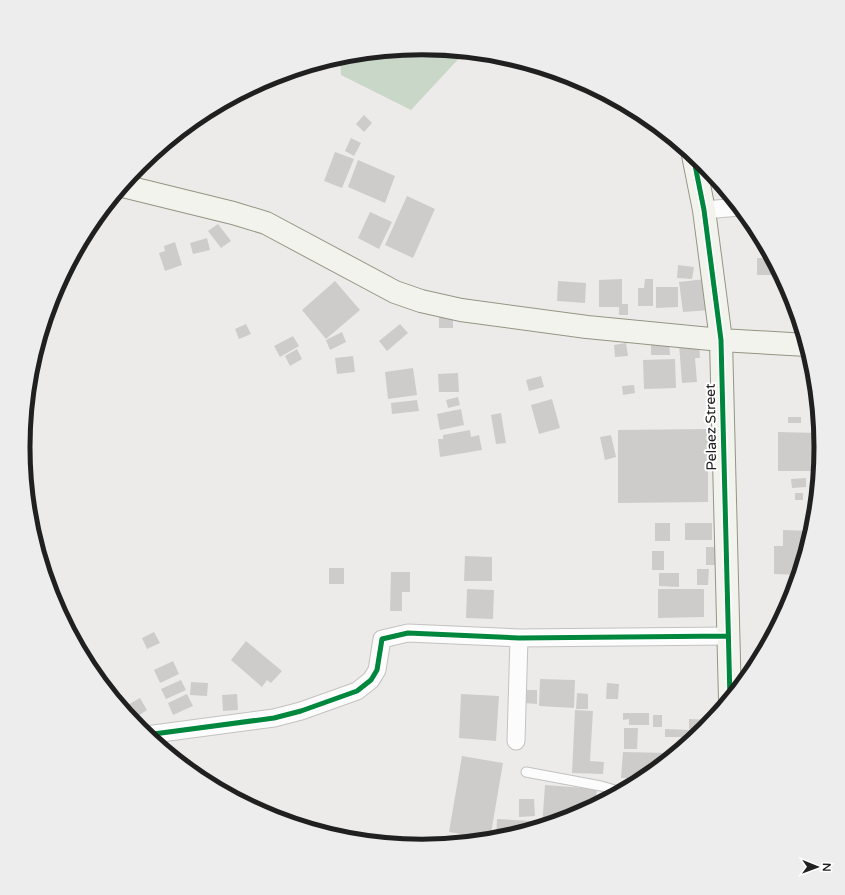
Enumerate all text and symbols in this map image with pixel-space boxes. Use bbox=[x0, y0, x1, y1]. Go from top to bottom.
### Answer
street label: Pelaez Street bbox=[702, 383, 720, 471]
north arrow bbox=[797, 847, 837, 887]
text: N bbox=[820, 863, 833, 872]

